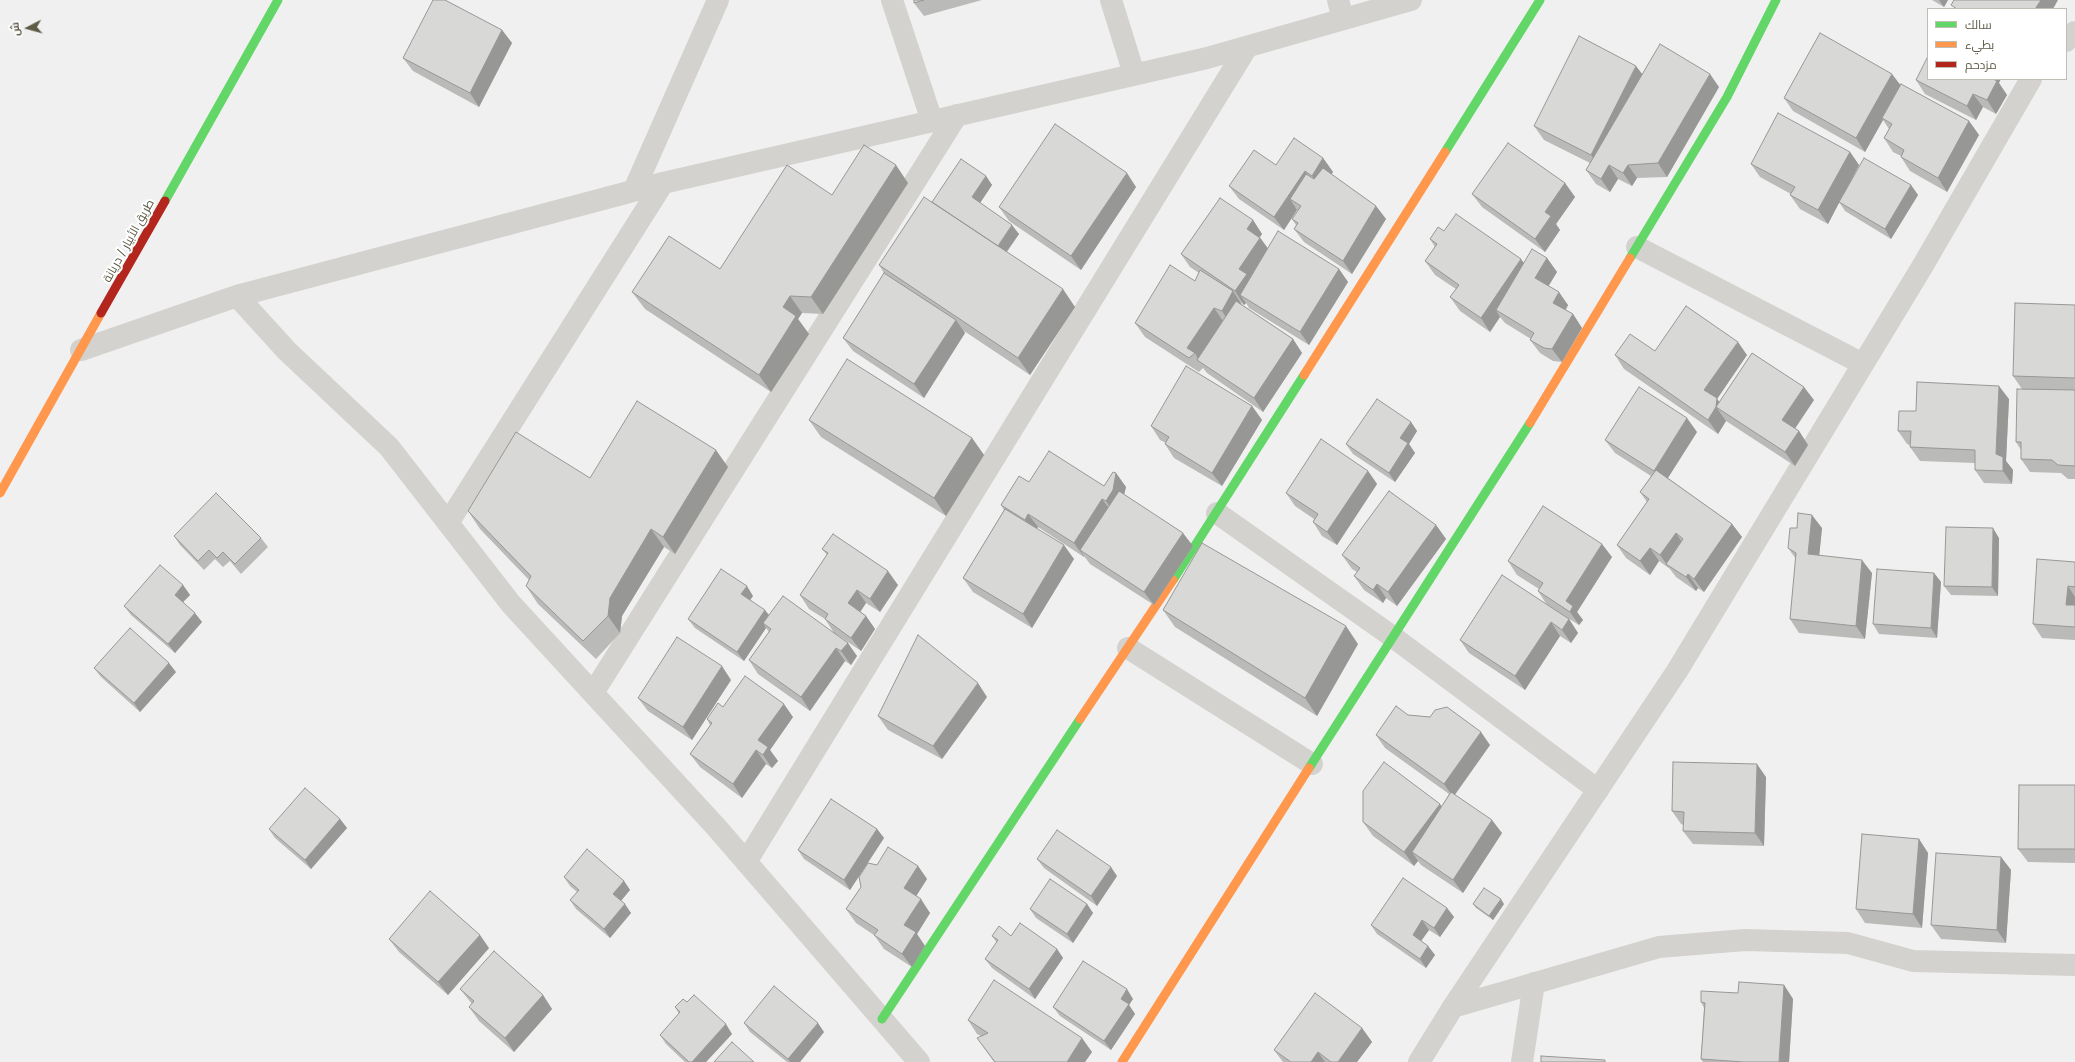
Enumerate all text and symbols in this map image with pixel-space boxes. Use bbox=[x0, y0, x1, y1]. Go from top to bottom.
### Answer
north arrow bbox=[8, 8, 48, 48]
legend bbox=[1927, 8, 2067, 80]
text: سالك bbox=[1965, 18, 1992, 32]
text: ش bbox=[8, 22, 23, 37]
text: بطيء bbox=[1965, 38, 1994, 52]
text: مزدحم bbox=[1965, 58, 1997, 72]
street label: طريق الأبيار / دريانة bbox=[100, 197, 158, 285]

